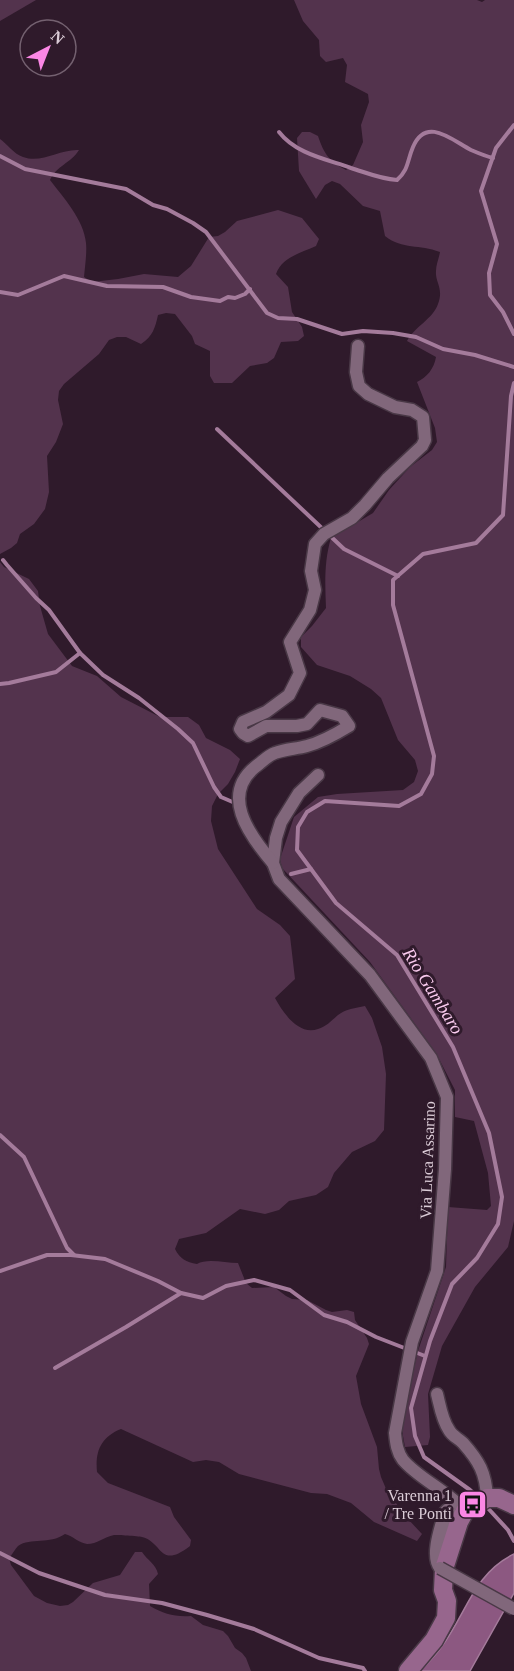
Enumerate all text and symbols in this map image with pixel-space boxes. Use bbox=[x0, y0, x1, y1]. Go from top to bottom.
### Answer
north arrow bbox=[18, 18, 78, 78]
text: N bbox=[48, 27, 68, 48]
water label: Rio Gambaro bbox=[398, 943, 467, 1038]
street label: Via Luca Assarino bbox=[417, 1101, 438, 1219]
place label: Varenna 1 / Tre Ponti bbox=[384, 1487, 453, 1522]
bus stop icon: Varenna 1 / Tre Ponti bbox=[457, 1488, 489, 1520]

